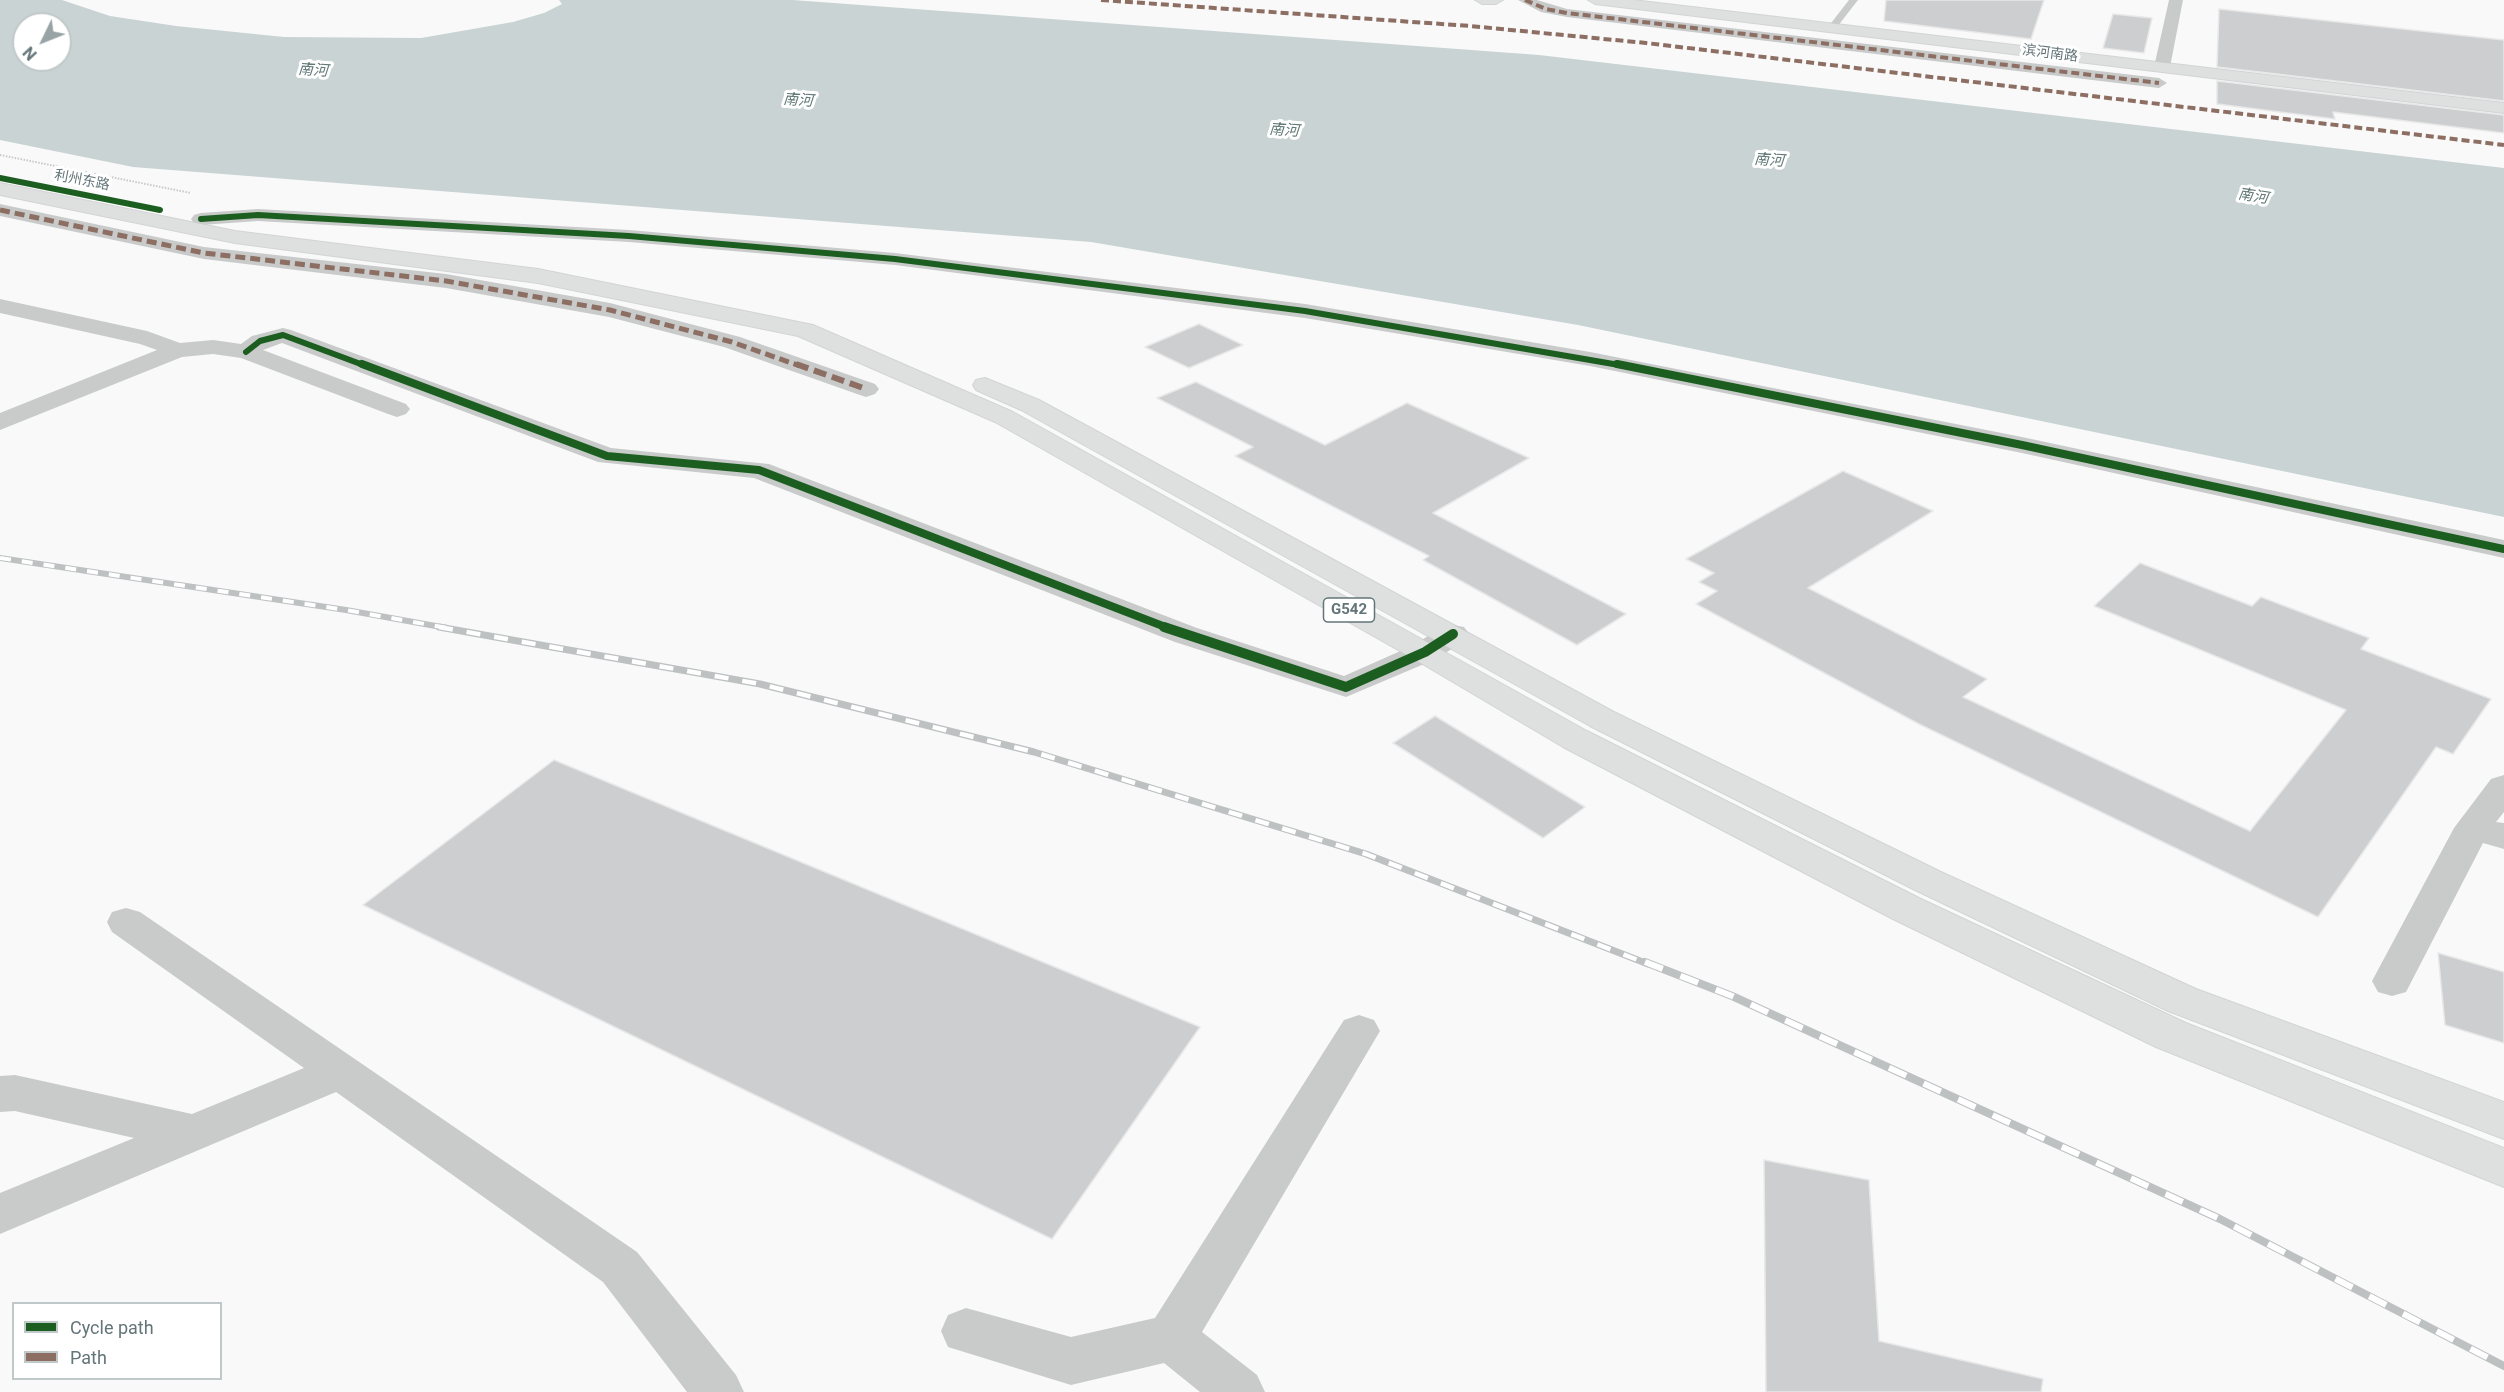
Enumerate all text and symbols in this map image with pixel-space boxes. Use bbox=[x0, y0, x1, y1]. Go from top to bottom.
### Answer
north arrow bbox=[12, 12, 72, 72]
street label: 滨河南路 bbox=[2021, 42, 2079, 66]
text: N bbox=[19, 43, 41, 64]
water label: 南河 bbox=[297, 61, 329, 81]
water label: 南河 bbox=[782, 91, 814, 111]
water label: 南河 bbox=[1268, 121, 1300, 141]
water label: 南河 bbox=[1753, 151, 1785, 171]
street label: 利州东路 bbox=[53, 167, 111, 195]
water label: 南河 bbox=[2237, 186, 2269, 208]
road number: G542 bbox=[1324, 598, 1374, 622]
legend bbox=[12, 1302, 222, 1380]
text: Cycle path bbox=[70, 1317, 154, 1338]
text: Path bbox=[70, 1347, 107, 1368]

